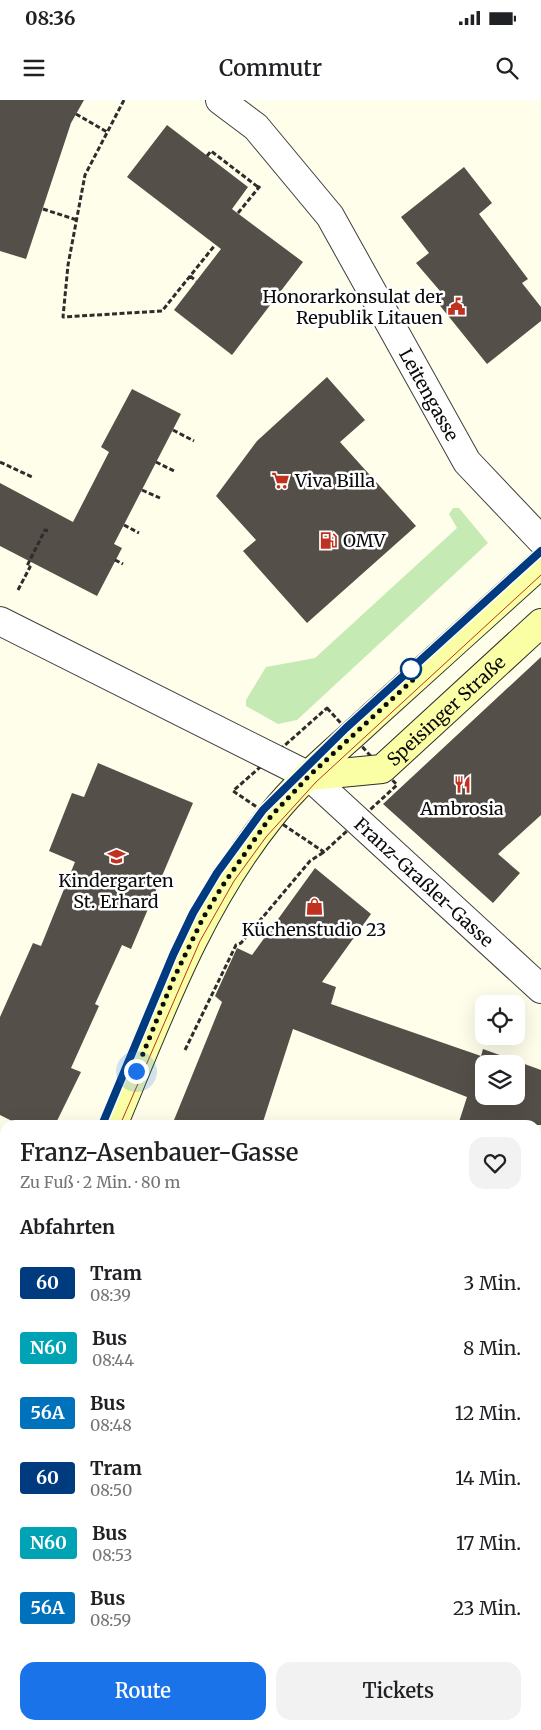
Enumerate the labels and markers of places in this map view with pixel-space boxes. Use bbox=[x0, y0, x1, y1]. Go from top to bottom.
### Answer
place label: Honorarkonsulat der Republik Litauen bbox=[263, 285, 443, 329]
public building icon: Honorarkonsulat der Republik Litauen bbox=[447, 296, 467, 316]
place label: Viva Billa bbox=[294, 469, 375, 492]
supermarket icon: Viva Billa bbox=[271, 470, 291, 490]
place label: OMV bbox=[343, 529, 386, 552]
fuel station icon: OMV bbox=[319, 530, 339, 550]
unlabelled marker bbox=[400, 658, 422, 680]
restaurant icon: Ambrosia bbox=[452, 775, 472, 795]
place label: Ambrosia bbox=[419, 797, 504, 820]
school or university icon: Kindergarten St. Erhard bbox=[106, 847, 126, 867]
place label: Kindergarten St. Erhard bbox=[58, 869, 174, 913]
shop icon: Küchenstudio 23 bbox=[304, 896, 324, 916]
place label: Küchenstudio 23 bbox=[242, 918, 386, 941]

